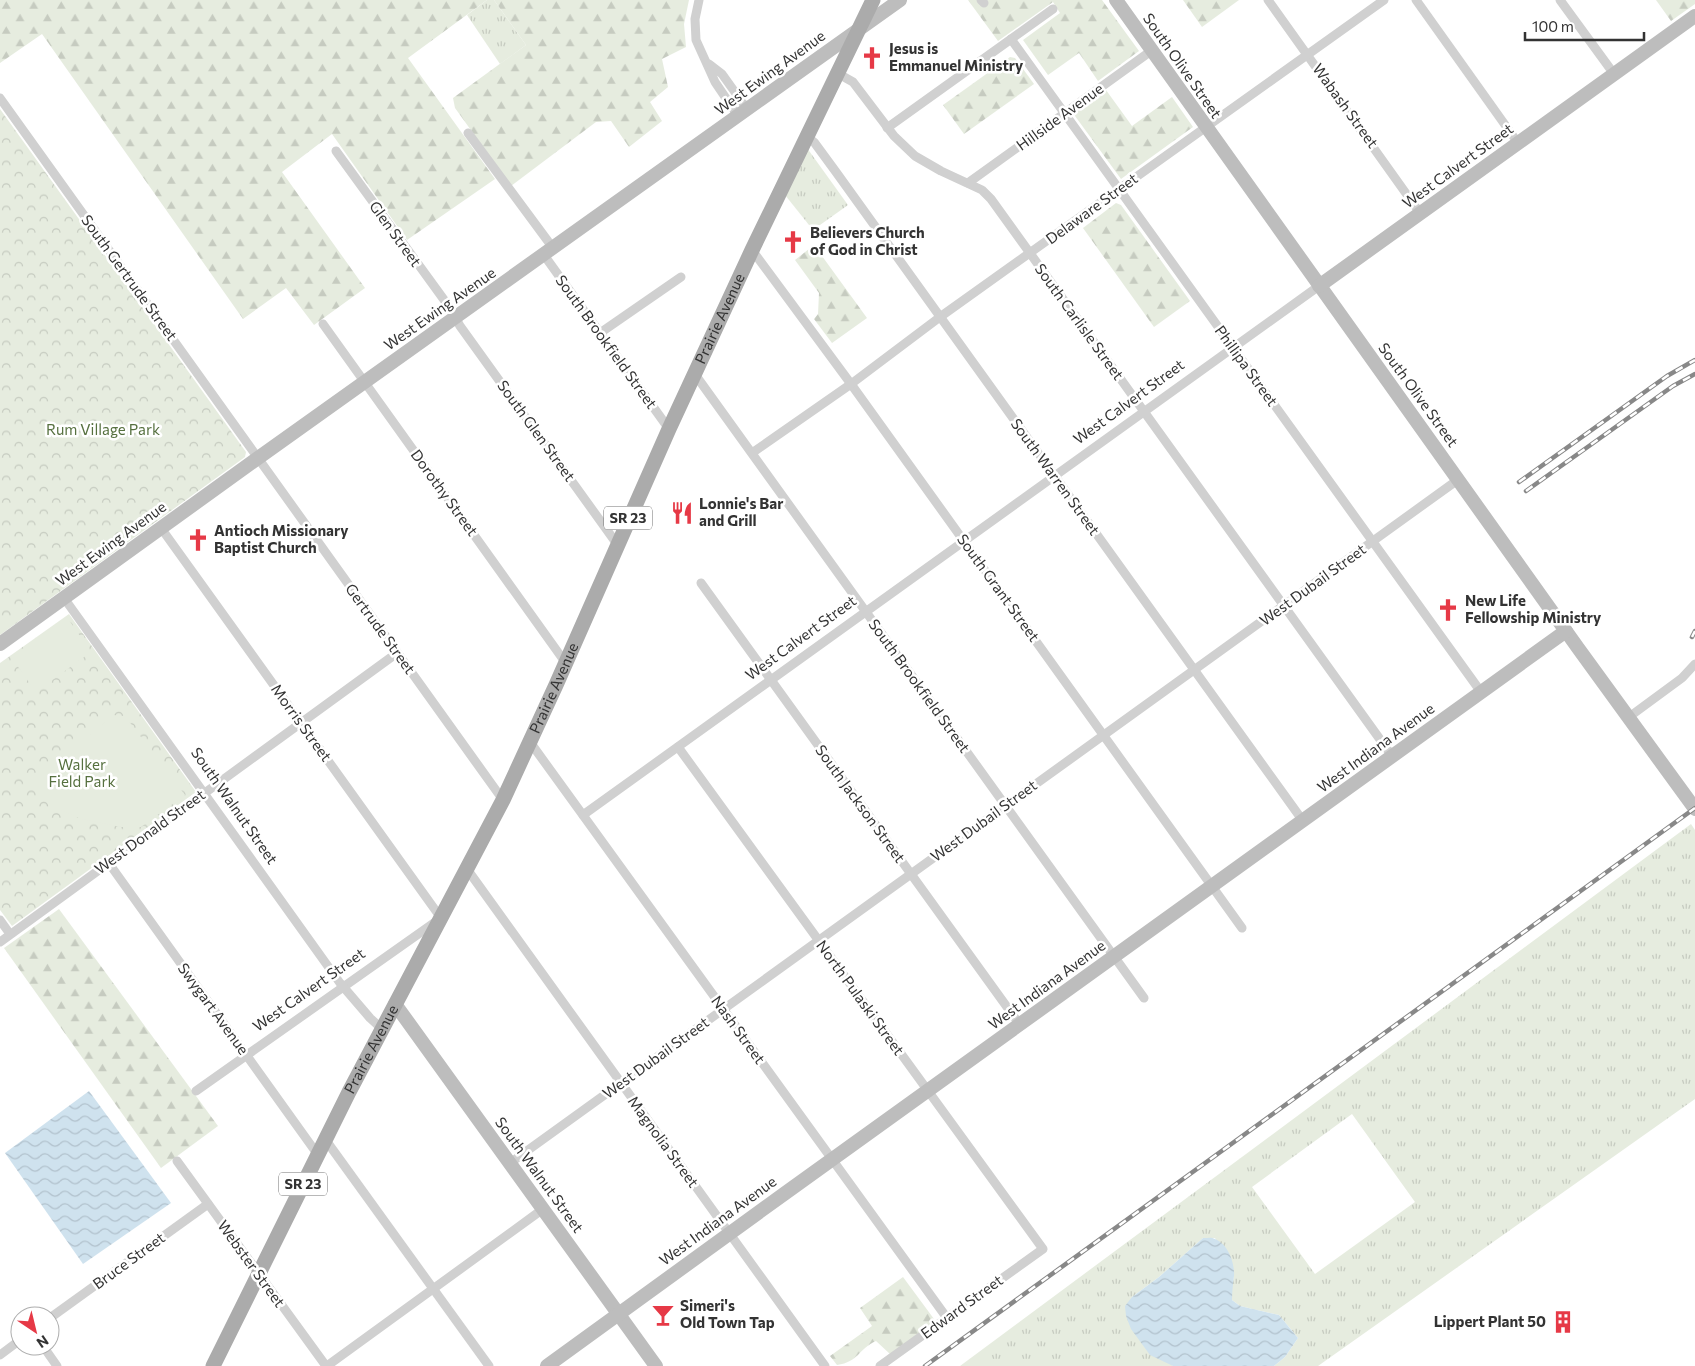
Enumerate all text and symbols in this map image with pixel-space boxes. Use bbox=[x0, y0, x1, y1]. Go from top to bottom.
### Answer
street label: South Olive Street bbox=[1140, 9, 1226, 121]
scale bar bbox=[1525, 10, 1644, 42]
text: 100 m bbox=[1532, 17, 1574, 35]
street label: West Ewing Avenue bbox=[711, 26, 828, 118]
place label: Jesus is Emmanuel Ministry bbox=[889, 39, 1024, 74]
church icon: Jesus is Emmanuel Ministry bbox=[859, 45, 885, 71]
street label: Wabash Street bbox=[1309, 60, 1382, 151]
street label: Hillside Avenue bbox=[1013, 79, 1106, 154]
street label: West Calvert Street bbox=[1398, 119, 1516, 211]
street label: Delaware Street bbox=[1042, 169, 1141, 248]
street label: Glen Street bbox=[366, 197, 426, 270]
street label: South Gertrude Street bbox=[78, 211, 181, 344]
place label: Believers Church of God in Christ bbox=[810, 223, 925, 258]
church icon: Believers Church of God in Christ bbox=[780, 229, 806, 255]
street label: South Carlisle Street bbox=[1032, 260, 1128, 383]
street label: West Ewing Avenue bbox=[380, 263, 499, 353]
street label: Prairie Avenue bbox=[691, 270, 748, 366]
street label: South Brookfield Street bbox=[552, 271, 661, 412]
street label: Phillipa Street bbox=[1212, 322, 1282, 409]
street label: South Olive Street bbox=[1375, 339, 1463, 450]
street label: West Calvert Street bbox=[1069, 355, 1187, 447]
street label: South Glen Street bbox=[494, 376, 579, 484]
street label: South Warren Street bbox=[1007, 415, 1104, 538]
park label: Rum Village Park bbox=[46, 420, 160, 438]
street label: Dorothy Street bbox=[407, 446, 482, 539]
place label: Lonnie's Bar and Grill bbox=[699, 494, 783, 529]
street label: West Ewing Avenue bbox=[52, 497, 169, 589]
restaurant icon: Lonnie's Bar and Grill bbox=[669, 500, 695, 526]
road number: SR 23 bbox=[604, 506, 652, 530]
place label: Antioch Missionary Baptist Church bbox=[214, 521, 349, 556]
church icon: Antioch Missionary Baptist Church bbox=[185, 527, 211, 553]
street label: South Grant Street bbox=[954, 530, 1044, 645]
street label: West Dubail Street bbox=[1256, 540, 1369, 629]
street label: Gertrude Street bbox=[342, 580, 420, 677]
street label: West Calvert Street bbox=[741, 591, 859, 683]
place label: New Life Fellowship Ministry bbox=[1465, 591, 1602, 626]
church icon: New Life Fellowship Ministry bbox=[1435, 597, 1461, 623]
street label: South Brookfield Street bbox=[865, 615, 974, 756]
street label: Prairie Avenue bbox=[525, 640, 582, 736]
street label: Morris Street bbox=[268, 680, 336, 765]
street label: West Indiana Avenue bbox=[1313, 699, 1438, 796]
street label: South Jackson Street bbox=[812, 741, 910, 866]
street label: South Walnut Street bbox=[188, 744, 282, 867]
park label: Walker Field Park bbox=[48, 755, 116, 790]
street label: West Dubail Street bbox=[927, 776, 1040, 865]
street label: West Donald Street bbox=[91, 785, 208, 877]
street label: West Indiana Avenue bbox=[984, 936, 1109, 1033]
street label: North Pulaski Street bbox=[813, 937, 908, 1058]
street label: West Calvert Street bbox=[249, 944, 368, 1035]
street label: Swygart Avenue bbox=[175, 959, 253, 1058]
street label: Nash Street bbox=[708, 992, 770, 1067]
street label: Prairie Avenue bbox=[340, 1002, 401, 1096]
street label: West Dubail Street bbox=[599, 1013, 712, 1102]
street label: Magnolia Street bbox=[625, 1092, 703, 1191]
street label: South Walnut Street bbox=[492, 1113, 588, 1236]
road number: SR 23 bbox=[279, 1172, 327, 1196]
street label: West Indiana Avenue bbox=[655, 1172, 780, 1269]
street label: Webster Street bbox=[214, 1217, 289, 1310]
street label: Bruce Street bbox=[89, 1228, 168, 1292]
street label: Edward Street bbox=[917, 1270, 1006, 1342]
place label: Simeri's Old Town Tap bbox=[680, 1296, 775, 1331]
bar icon: Simeri's Old Town Tap bbox=[650, 1302, 676, 1328]
north arrow bbox=[10, 1306, 60, 1356]
building icon: Lippert Plant 50 bbox=[1550, 1309, 1576, 1335]
place label: Lippert Plant 50 bbox=[1434, 1312, 1546, 1330]
text: N bbox=[34, 1332, 52, 1352]

